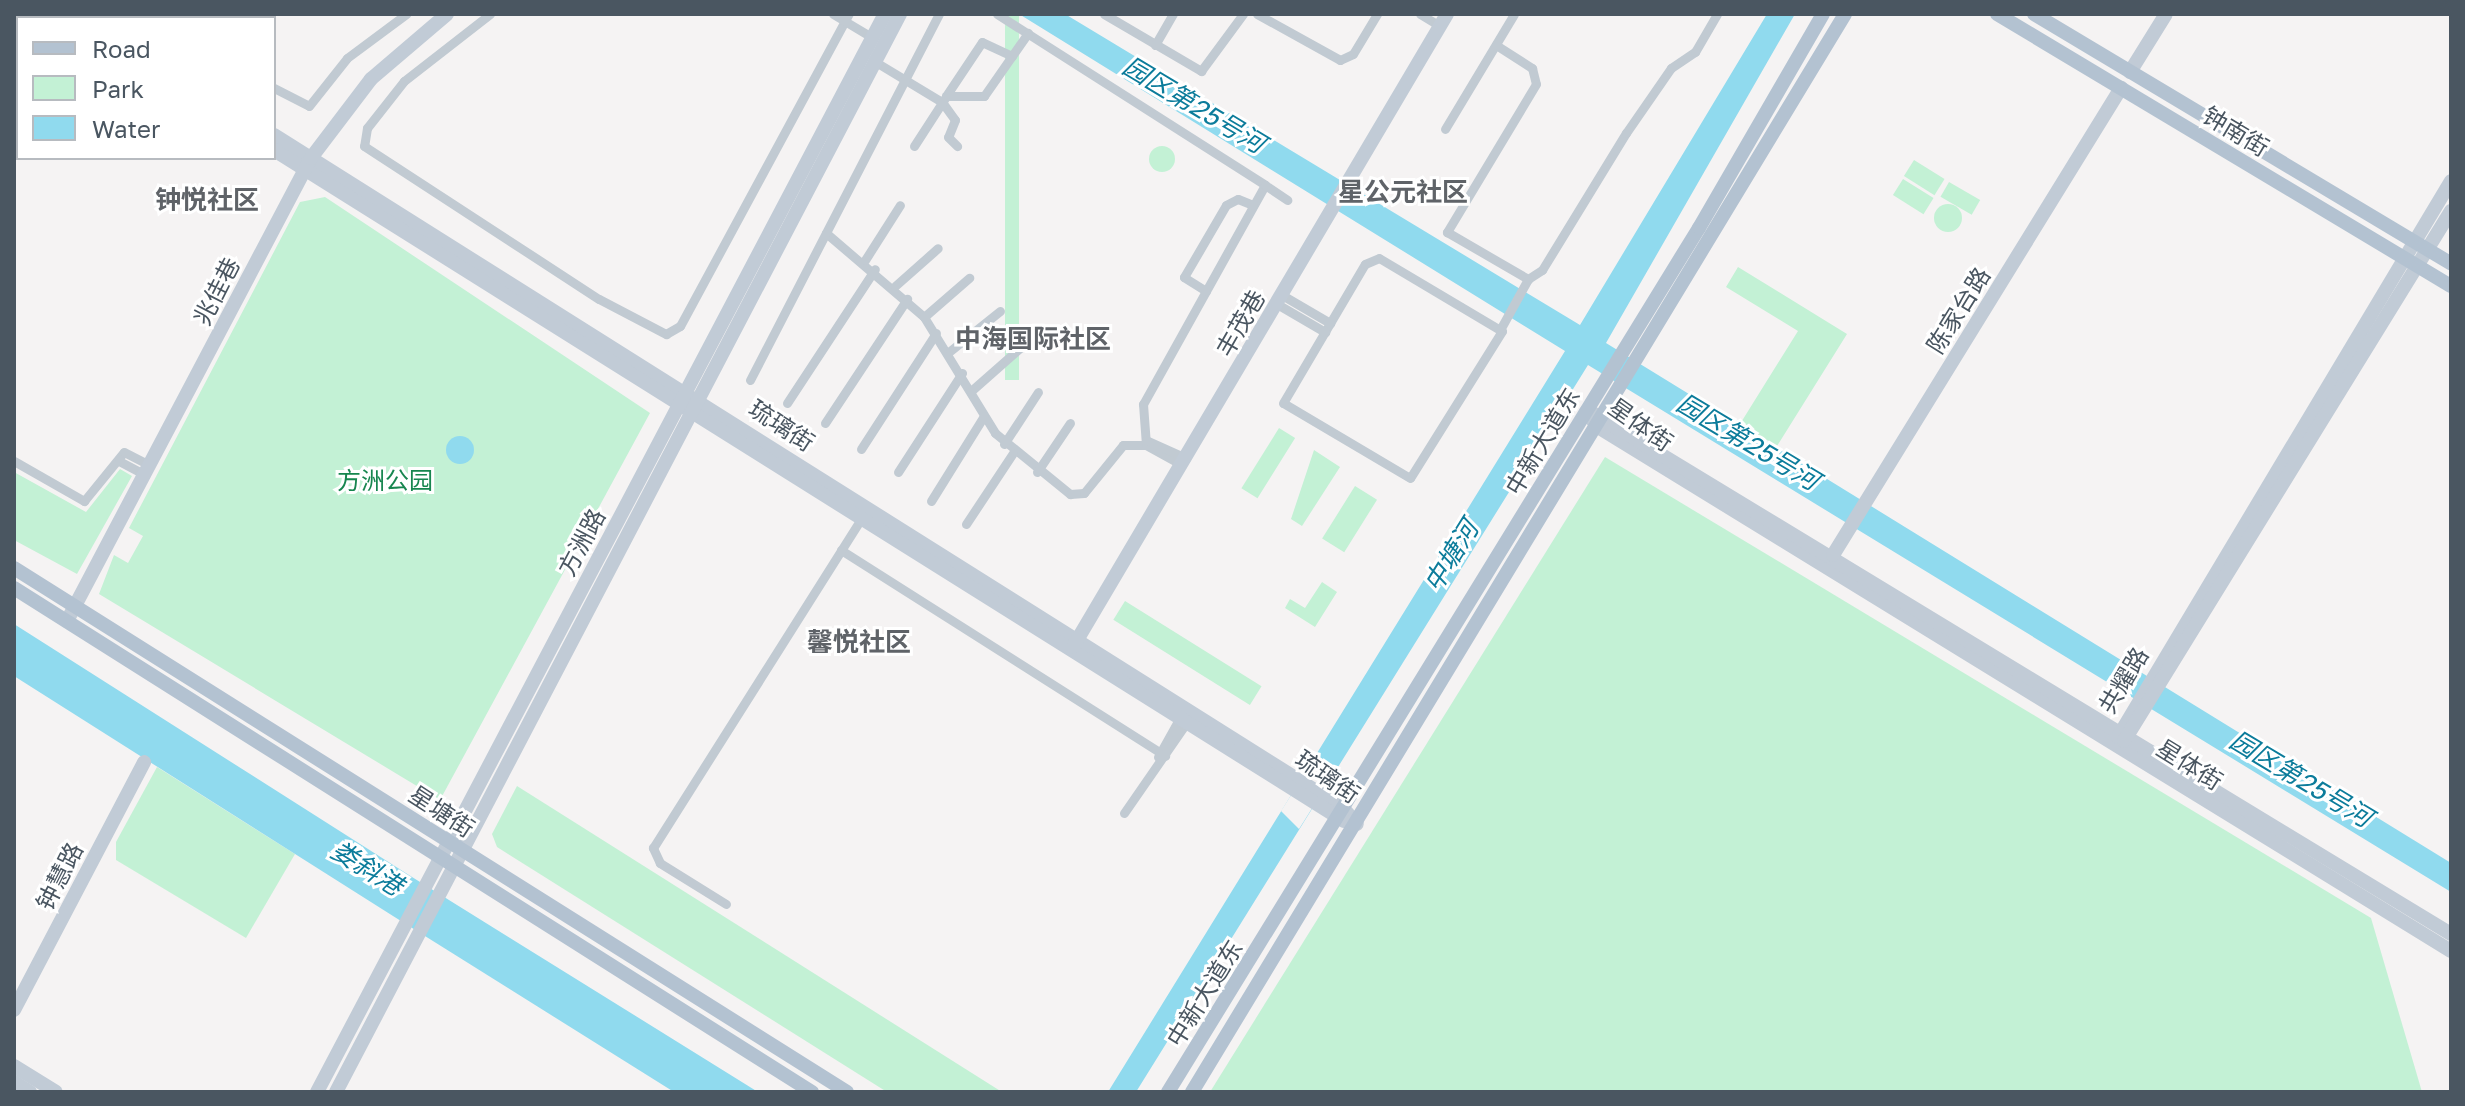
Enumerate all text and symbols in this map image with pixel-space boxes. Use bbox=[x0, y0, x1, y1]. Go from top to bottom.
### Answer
legend bbox=[16, 16, 276, 160]
text: Road bbox=[92, 34, 151, 63]
water label: 园区第25号河 bbox=[1117, 50, 1271, 160]
text: Park bbox=[92, 74, 144, 103]
street label: 钟南街 bbox=[2198, 100, 2274, 162]
text: Water bbox=[92, 114, 160, 143]
district label: 星公元社区 bbox=[1338, 176, 1468, 208]
district label: 钟悦社区 bbox=[155, 184, 259, 216]
street label: 兆佳巷 bbox=[187, 252, 245, 330]
street label: 陈家台路 bbox=[1920, 262, 1996, 358]
street label: 丰茂巷 bbox=[1210, 285, 1270, 361]
district label: 中海国际社区 bbox=[955, 323, 1111, 355]
street label: 中新大道东 bbox=[1499, 382, 1585, 500]
water label: 园区第25号河 bbox=[1671, 387, 1825, 497]
street label: 星体街 bbox=[1603, 392, 1679, 456]
street label: 琉璃街 bbox=[744, 393, 820, 457]
park label: 方洲公园 bbox=[337, 466, 433, 494]
street label: 方洲路 bbox=[551, 503, 611, 581]
water label: 中塘河 bbox=[1417, 515, 1485, 597]
district label: 馨悦社区 bbox=[807, 626, 911, 658]
street label: 共耀路 bbox=[2092, 642, 2154, 718]
water label: 园区第25号河 bbox=[2224, 724, 2378, 834]
street label: 星体街 bbox=[2152, 733, 2228, 795]
street label: 琉璃街 bbox=[1290, 744, 1366, 808]
street label: 星塘街 bbox=[404, 779, 480, 843]
water label: 娄斜港 bbox=[326, 834, 408, 902]
street label: 钟慧路 bbox=[30, 837, 88, 915]
street label: 中新大道东 bbox=[1160, 934, 1248, 1052]

